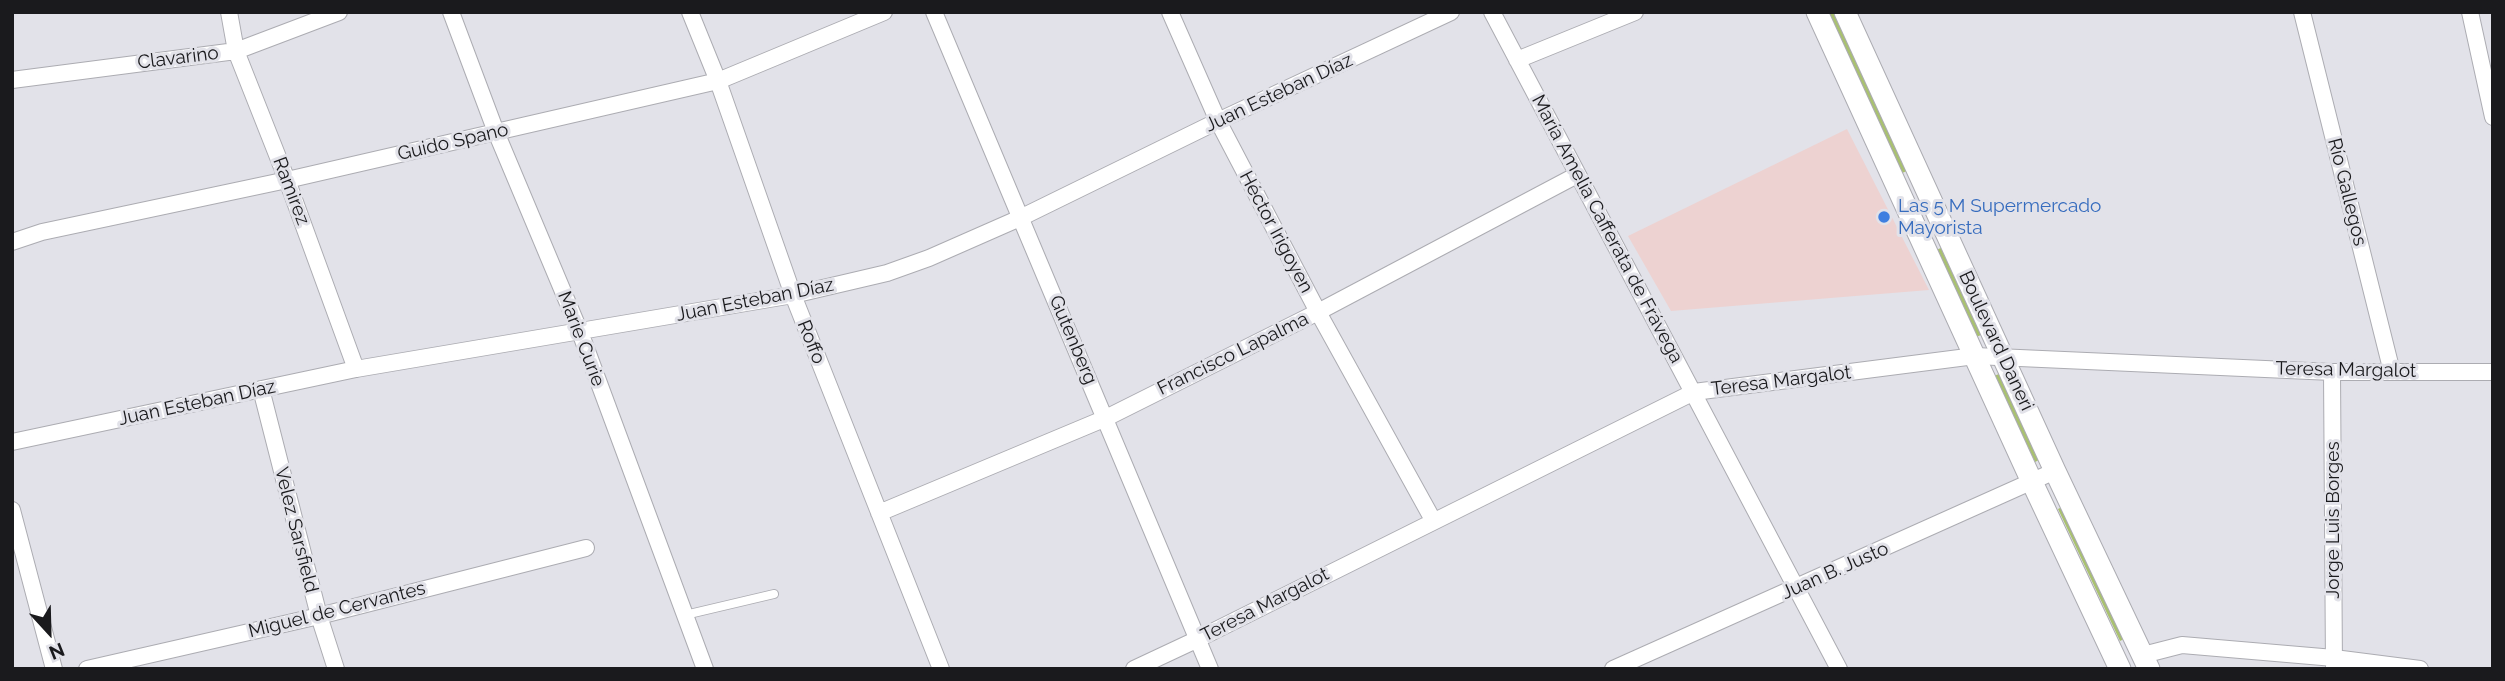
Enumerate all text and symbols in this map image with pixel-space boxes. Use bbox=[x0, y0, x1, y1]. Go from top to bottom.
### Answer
street label: Clavarino bbox=[136, 42, 220, 74]
street label: Juan Esteban Díaz bbox=[1202, 49, 1356, 137]
street label: María Amelia Cafferata de Frávega bbox=[1526, 91, 1688, 367]
street label: Guido Spano bbox=[395, 118, 511, 166]
street label: Río Gallegos bbox=[2323, 136, 2371, 248]
street label: Ramirez bbox=[268, 154, 314, 228]
street label: Héctor Irigoyen bbox=[1234, 167, 1318, 297]
place label: Las 5 M Supermercado Mayorista bbox=[1898, 195, 2101, 239]
marker: Las 5 M Supermercado Mayorista bbox=[1876, 209, 1892, 225]
street label: Boulevard Daneri bbox=[1954, 268, 2038, 414]
street label: Juan Esteban Díaz bbox=[674, 274, 836, 326]
street label: Marie Curie bbox=[552, 288, 610, 390]
street label: Gutenberg bbox=[1044, 292, 1102, 388]
street label: Francisco Lapalma bbox=[1154, 308, 1312, 400]
street label: Roffo bbox=[792, 317, 830, 367]
street label: Teresa Margalot bbox=[2275, 357, 2417, 383]
street label: Teresa Margalot bbox=[1710, 361, 1852, 401]
street label: Juan Esteban Díaz bbox=[116, 375, 278, 431]
street label: Jorge Luis Borges bbox=[2322, 441, 2344, 599]
street label: Velez Sarsfield bbox=[269, 465, 323, 595]
street label: Juan B. Justo bbox=[1778, 537, 1892, 605]
street label: Teresa Margalot bbox=[1197, 563, 1333, 647]
street label: Miguel de Cervantes bbox=[246, 577, 428, 643]
north arrow bbox=[14, 597, 84, 667]
text: N bbox=[46, 639, 68, 664]

